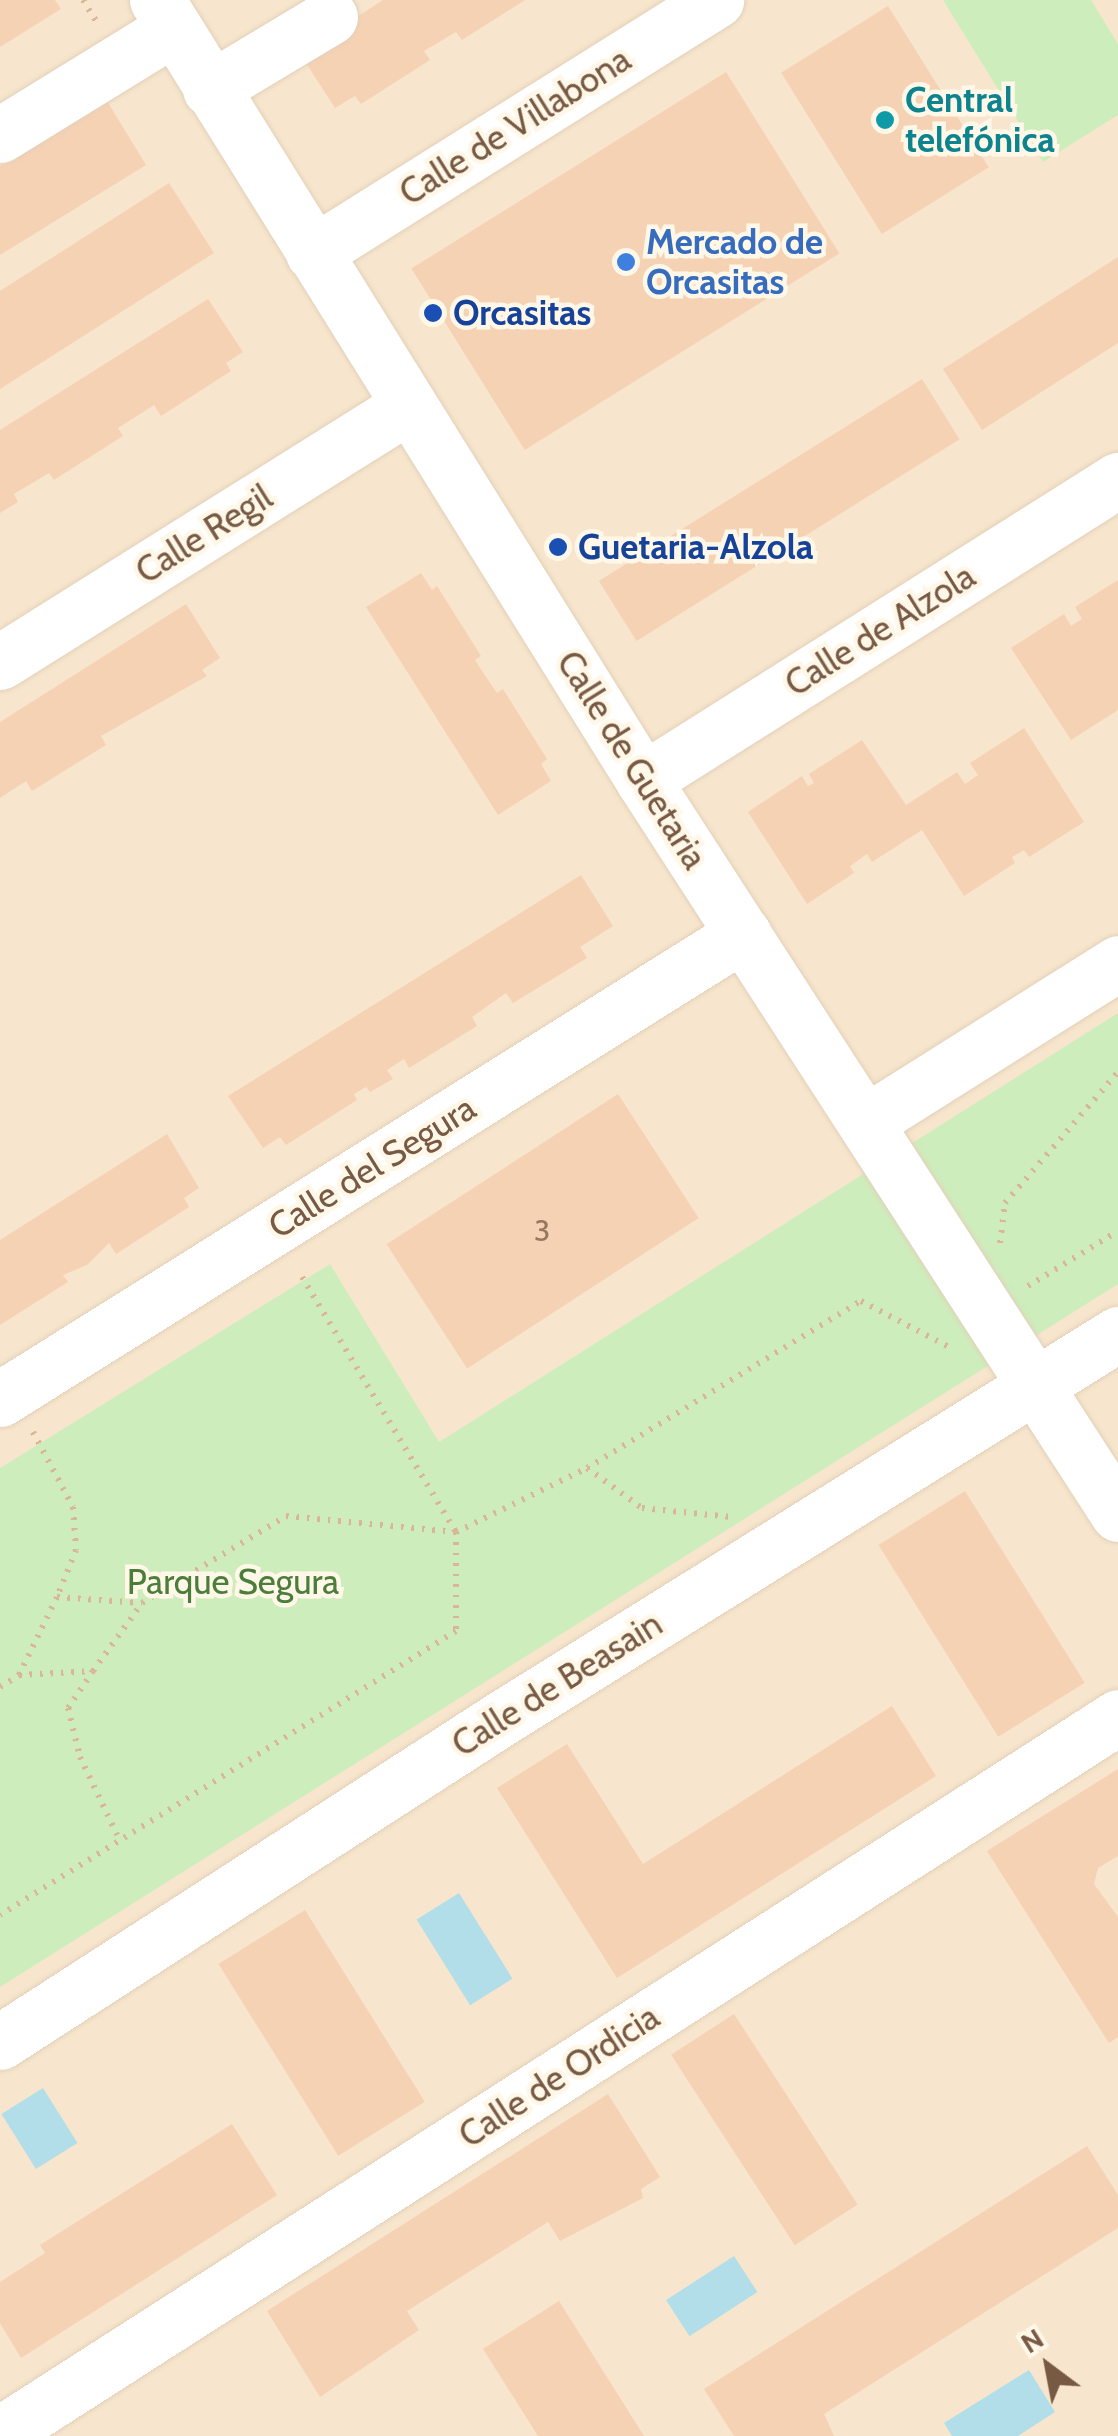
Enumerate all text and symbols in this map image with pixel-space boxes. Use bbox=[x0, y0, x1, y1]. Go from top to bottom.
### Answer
street label: Calle de Villabona bbox=[392, 38, 638, 214]
place label: Central telefónica bbox=[905, 79, 1055, 161]
marker: Central telefónica bbox=[874, 109, 896, 131]
place label: Mercado de Orcasitas bbox=[646, 221, 823, 303]
marker: Mercado de Orcasitas bbox=[615, 251, 637, 273]
place label: Orcasitas bbox=[453, 292, 591, 334]
marker: Orcasitas bbox=[422, 302, 444, 324]
street label: Calle Regil bbox=[128, 476, 280, 592]
place label: Guetaria-Alzola bbox=[578, 526, 813, 568]
marker: Guetaria-Alzola bbox=[547, 536, 569, 558]
street label: Calle de Alzola bbox=[777, 555, 983, 705]
street label: Calle de Guetaria bbox=[548, 643, 716, 877]
street label: Calle del Segura bbox=[261, 1087, 483, 1247]
house number: 3 bbox=[534, 1213, 550, 1249]
park label: Parque Segura bbox=[127, 1561, 339, 1603]
street label: Calle de Beasain bbox=[444, 1603, 670, 1765]
street label: Calle de Ordicia bbox=[451, 1996, 667, 2156]
north arrow bbox=[998, 2316, 1098, 2416]
text: N bbox=[1015, 2321, 1049, 2360]

